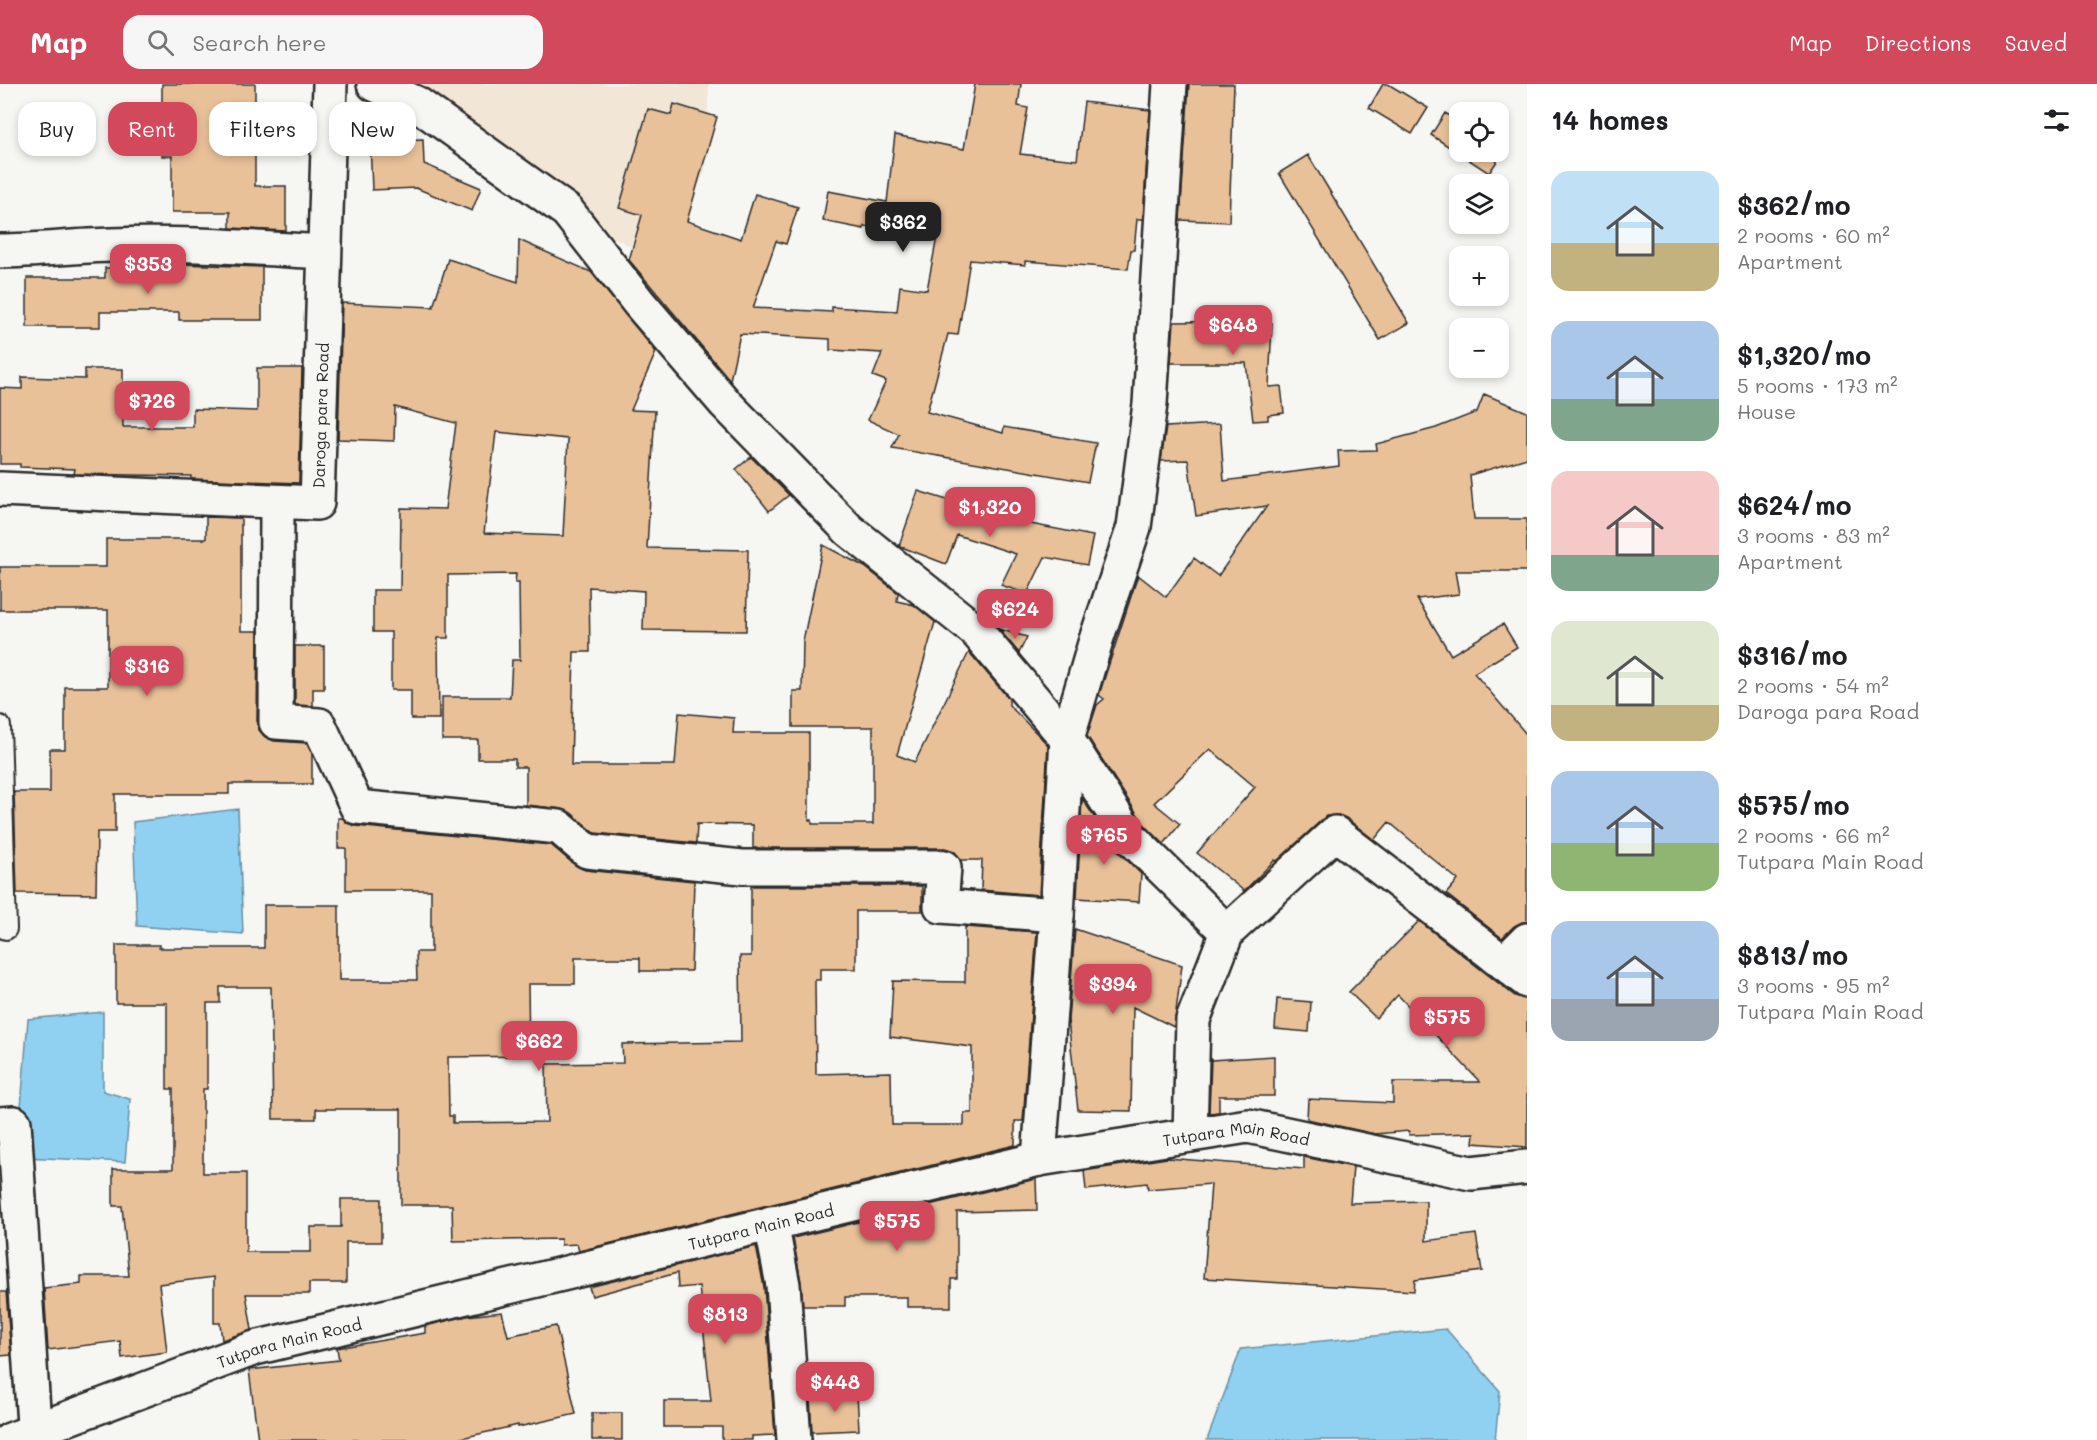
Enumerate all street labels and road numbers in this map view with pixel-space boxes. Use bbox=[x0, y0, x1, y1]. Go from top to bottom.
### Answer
street label: Daroga para Road bbox=[307, 342, 332, 489]
street label: Tutpara Main Road bbox=[1161, 1115, 1312, 1150]
street label: Tutpara Main Road bbox=[686, 1198, 836, 1254]
street label: Tutpara Main Road bbox=[214, 1312, 363, 1372]

